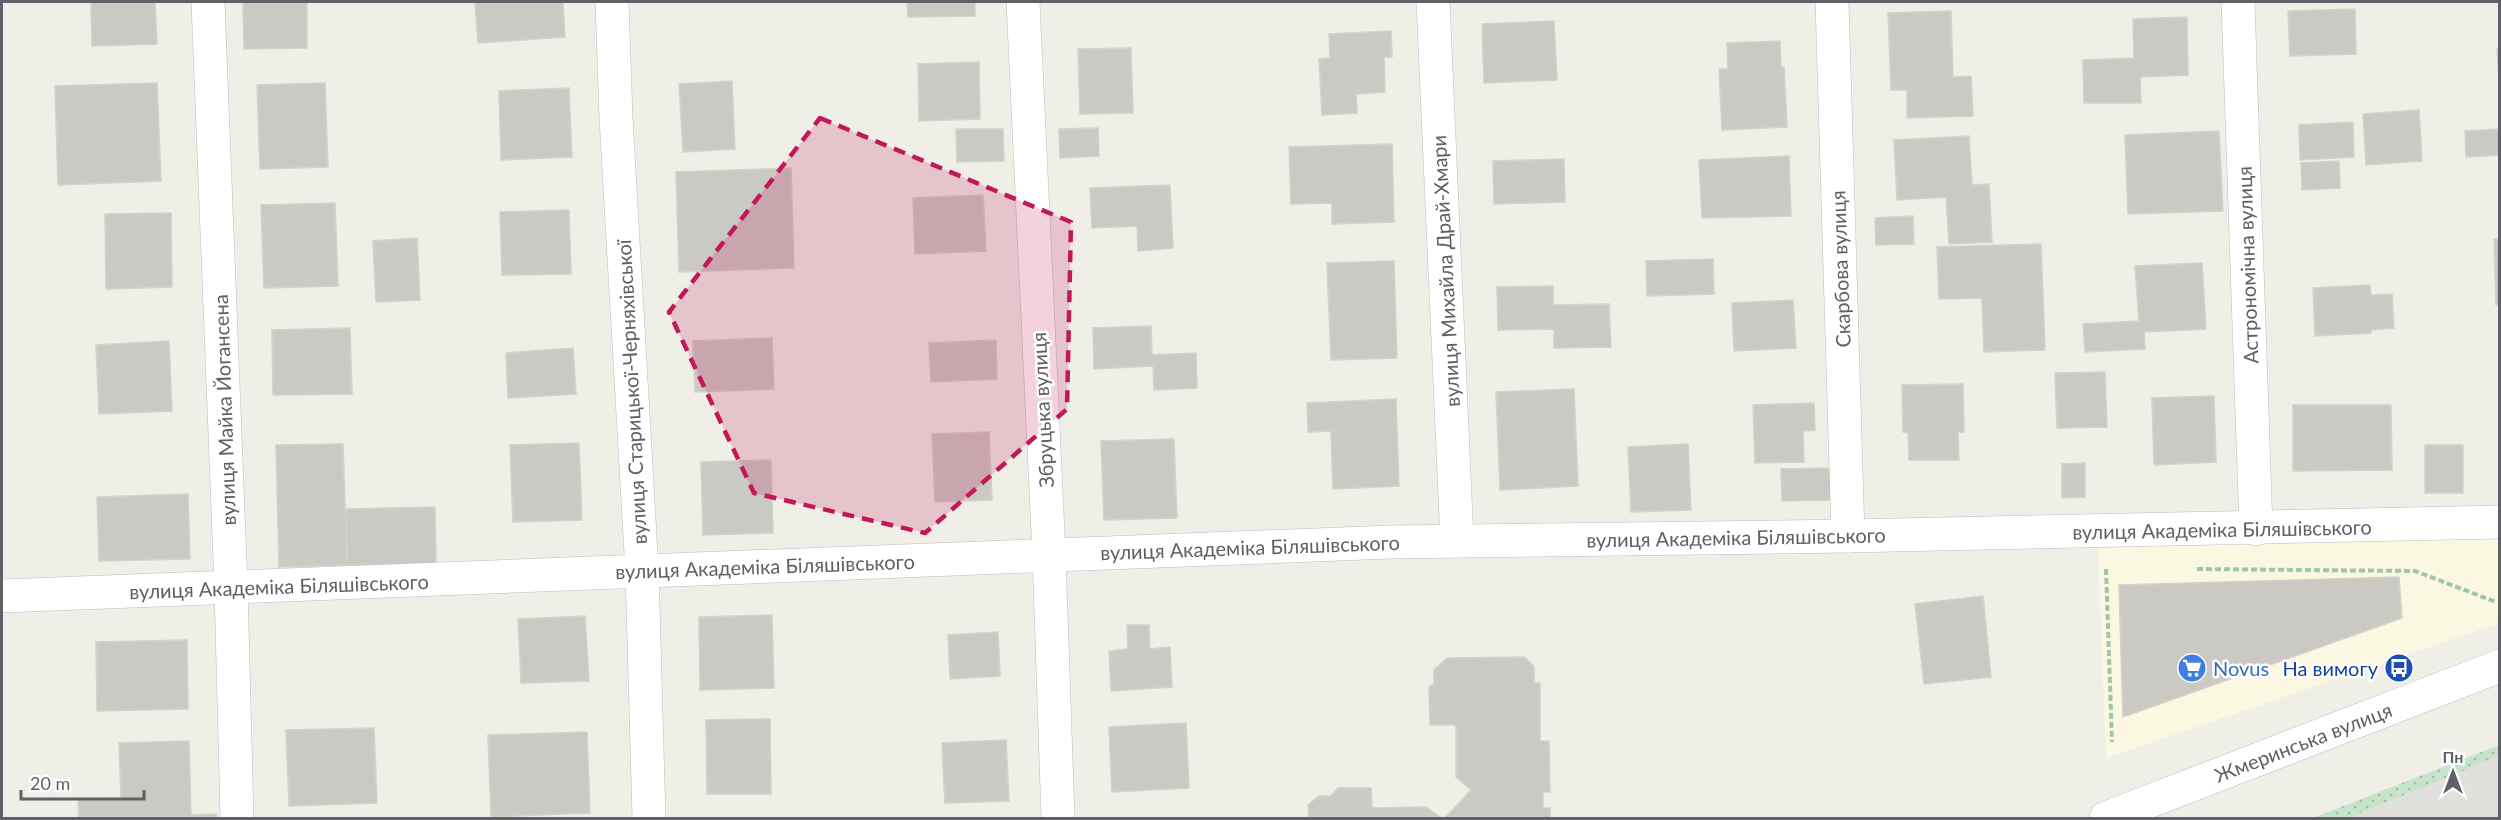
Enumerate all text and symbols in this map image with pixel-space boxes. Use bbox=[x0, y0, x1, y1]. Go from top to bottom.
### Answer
street label: вулиця Михайла Драй-Хмари bbox=[1426, 135, 1464, 407]
street label: Астрономічна вулиця bbox=[2232, 166, 2262, 364]
street label: Скарбова вулиця bbox=[1825, 190, 1855, 348]
street label: вулиця Старицької-Черняхівської bbox=[611, 238, 651, 545]
street label: вулиця Майка Йогансена bbox=[208, 294, 240, 526]
street label: Збруцька вулиця bbox=[1026, 332, 1058, 488]
street label: вулиця Академіка Біляшівського bbox=[2072, 514, 2372, 544]
street label: вулиця Академіка Біляшівського bbox=[1586, 522, 1886, 552]
street label: вулиця Академіка Біляшівського bbox=[1100, 530, 1400, 564]
street label: вулиця Академіка Біляшівського bbox=[615, 549, 915, 583]
street label: вулиця Академіка Біляшівського bbox=[129, 569, 429, 603]
supermarket icon: Novus bbox=[2176, 652, 2208, 684]
bus stop icon: На вимогу bbox=[2383, 652, 2415, 684]
place label: Novus bbox=[2213, 656, 2269, 680]
place label: На вимогу bbox=[2283, 656, 2379, 680]
street label: Жмеринська вулиця bbox=[2211, 697, 2395, 787]
north arrow bbox=[2423, 742, 2483, 802]
text: Пн bbox=[2443, 747, 2463, 766]
scale bar bbox=[21, 763, 144, 801]
text: 20 m bbox=[30, 772, 70, 794]

